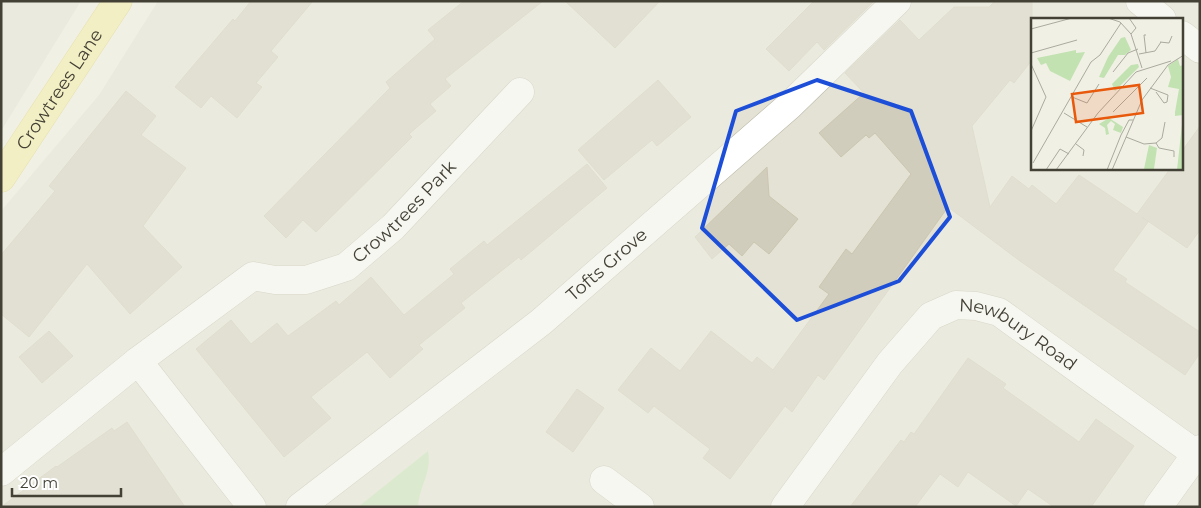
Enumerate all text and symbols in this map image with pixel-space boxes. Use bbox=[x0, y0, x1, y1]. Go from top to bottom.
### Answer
inset map bbox=[1031, 18, 1184, 170]
street label: Crowtrees Lane bbox=[12, 25, 107, 154]
street label: Crowtrees Park bbox=[348, 156, 461, 268]
street label: Tofts Grove bbox=[562, 224, 652, 306]
street label: Newbury Road bbox=[958, 294, 1081, 376]
scale bar bbox=[12, 466, 121, 498]
text: 20 m bbox=[20, 473, 58, 492]

